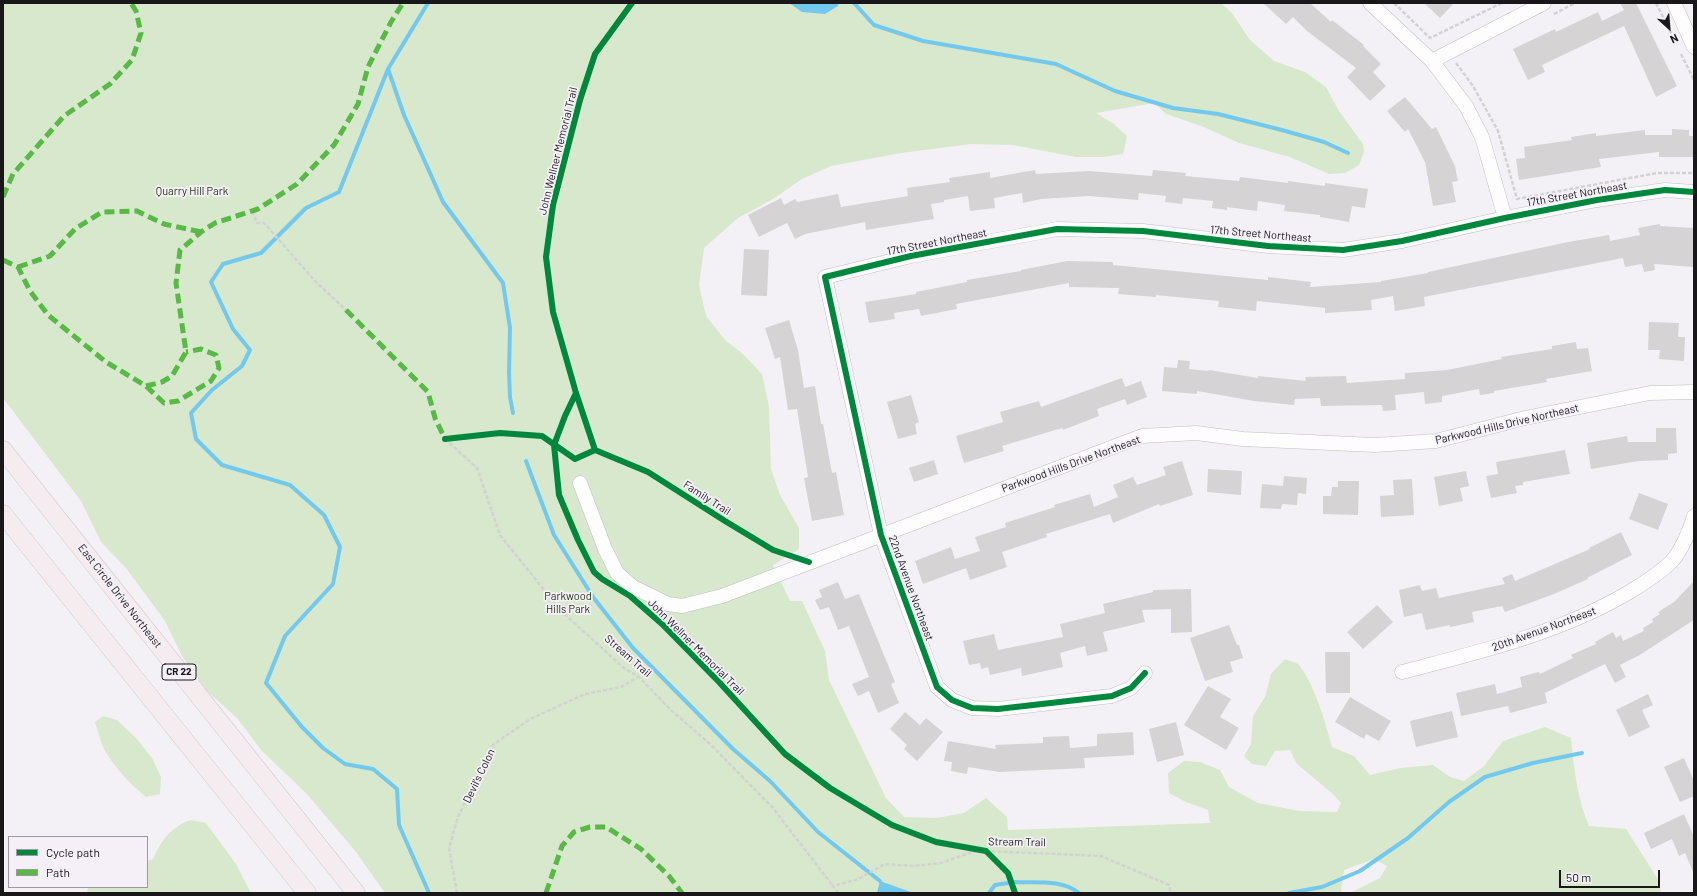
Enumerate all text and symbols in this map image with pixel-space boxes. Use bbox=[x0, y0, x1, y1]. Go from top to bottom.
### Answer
north arrow bbox=[1649, 8, 1689, 48]
text: N bbox=[1668, 32, 1681, 47]
street label: John Wellner Memorial Trail bbox=[536, 86, 580, 216]
street label: 17th Street Northeast bbox=[1526, 179, 1628, 209]
park label: Quarry Hill Park bbox=[156, 184, 228, 198]
street label: 17th Street Northeast bbox=[1210, 223, 1312, 245]
street label: 17th Street Northeast bbox=[886, 226, 988, 258]
street label: Parkwood Hills Drive Northeast bbox=[1434, 401, 1580, 447]
street label: Parkwood Hills Drive Northeast bbox=[1000, 433, 1142, 495]
street label: Family Trail bbox=[681, 478, 733, 518]
street label: 22nd Avenue Northeast bbox=[886, 534, 936, 642]
street label: East Circle Drive Northeast bbox=[75, 541, 165, 651]
park label: Parkwood Hills Park bbox=[544, 589, 592, 615]
street label: John Wellner Memorial Trail bbox=[645, 596, 747, 698]
street label: 20th Avenue Northeast bbox=[1490, 604, 1598, 654]
street label: Stream Trail bbox=[602, 632, 654, 680]
road number: CR 22 bbox=[162, 664, 196, 680]
street label: Devil's Colon bbox=[460, 747, 498, 805]
street label: Stream Trail bbox=[988, 835, 1046, 849]
legend bbox=[8, 836, 148, 888]
text: Cycle path bbox=[46, 845, 100, 859]
scale bar bbox=[1561, 862, 1662, 888]
text: Path bbox=[46, 865, 70, 879]
text: 50 m bbox=[1566, 870, 1591, 884]

